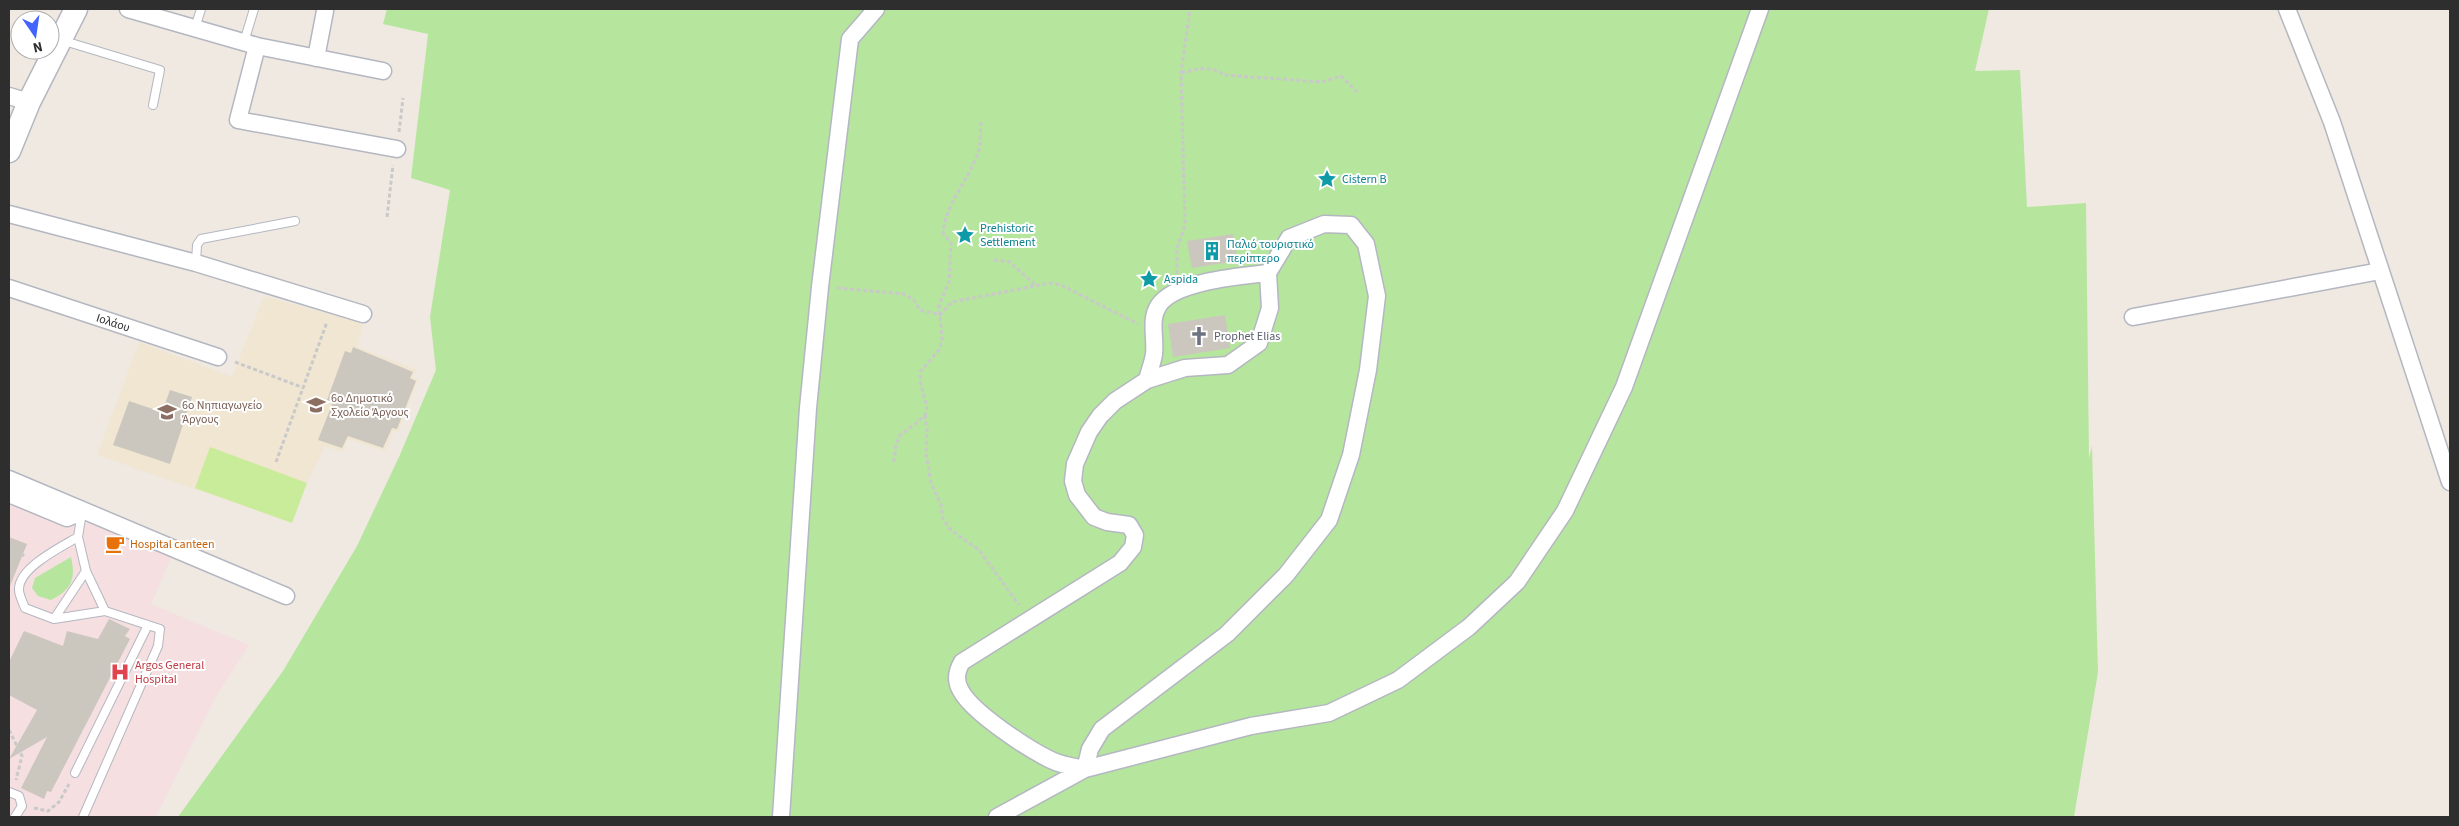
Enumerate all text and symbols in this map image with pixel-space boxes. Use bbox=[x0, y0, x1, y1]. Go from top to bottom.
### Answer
north arrow bbox=[10, 10, 60, 60]
text: N bbox=[31, 36, 44, 57]
place icon: Cistern B bbox=[1316, 168, 1338, 190]
place label: Cistern B bbox=[1342, 171, 1387, 188]
place label: Prehistoric Settlement bbox=[980, 220, 1036, 251]
place icon: Prehistoric Settlement bbox=[954, 224, 976, 246]
place label: Παλιό τουριστικό περίπτερο bbox=[1227, 236, 1314, 267]
building icon: Παλιό τουριστικό περίπτερο bbox=[1201, 240, 1223, 262]
place icon: Aspida bbox=[1138, 268, 1160, 290]
place label: Aspida bbox=[1164, 271, 1198, 288]
street label: Ιολάου bbox=[94, 310, 132, 336]
church icon: Prophet Elias bbox=[1188, 325, 1210, 347]
place label: Prophet Elias bbox=[1214, 328, 1280, 345]
place label: 6ο Δημοτικό Σχολείο Άργους bbox=[331, 390, 409, 421]
school or university icon: 6ο Δημοτικό Σχολείο Άργους bbox=[305, 394, 327, 416]
place label: 6ο Νηπιαγωγείο Άργους bbox=[182, 397, 262, 428]
school or university icon: 6ο Νηπιαγωγείο Άργους bbox=[156, 401, 178, 423]
cafe icon: Hospital canteen bbox=[104, 533, 126, 555]
place label: Hospital canteen bbox=[130, 536, 215, 553]
place label: Argos General Hospital bbox=[135, 657, 204, 688]
hospital icon: Argos General Hospital bbox=[109, 661, 131, 683]

